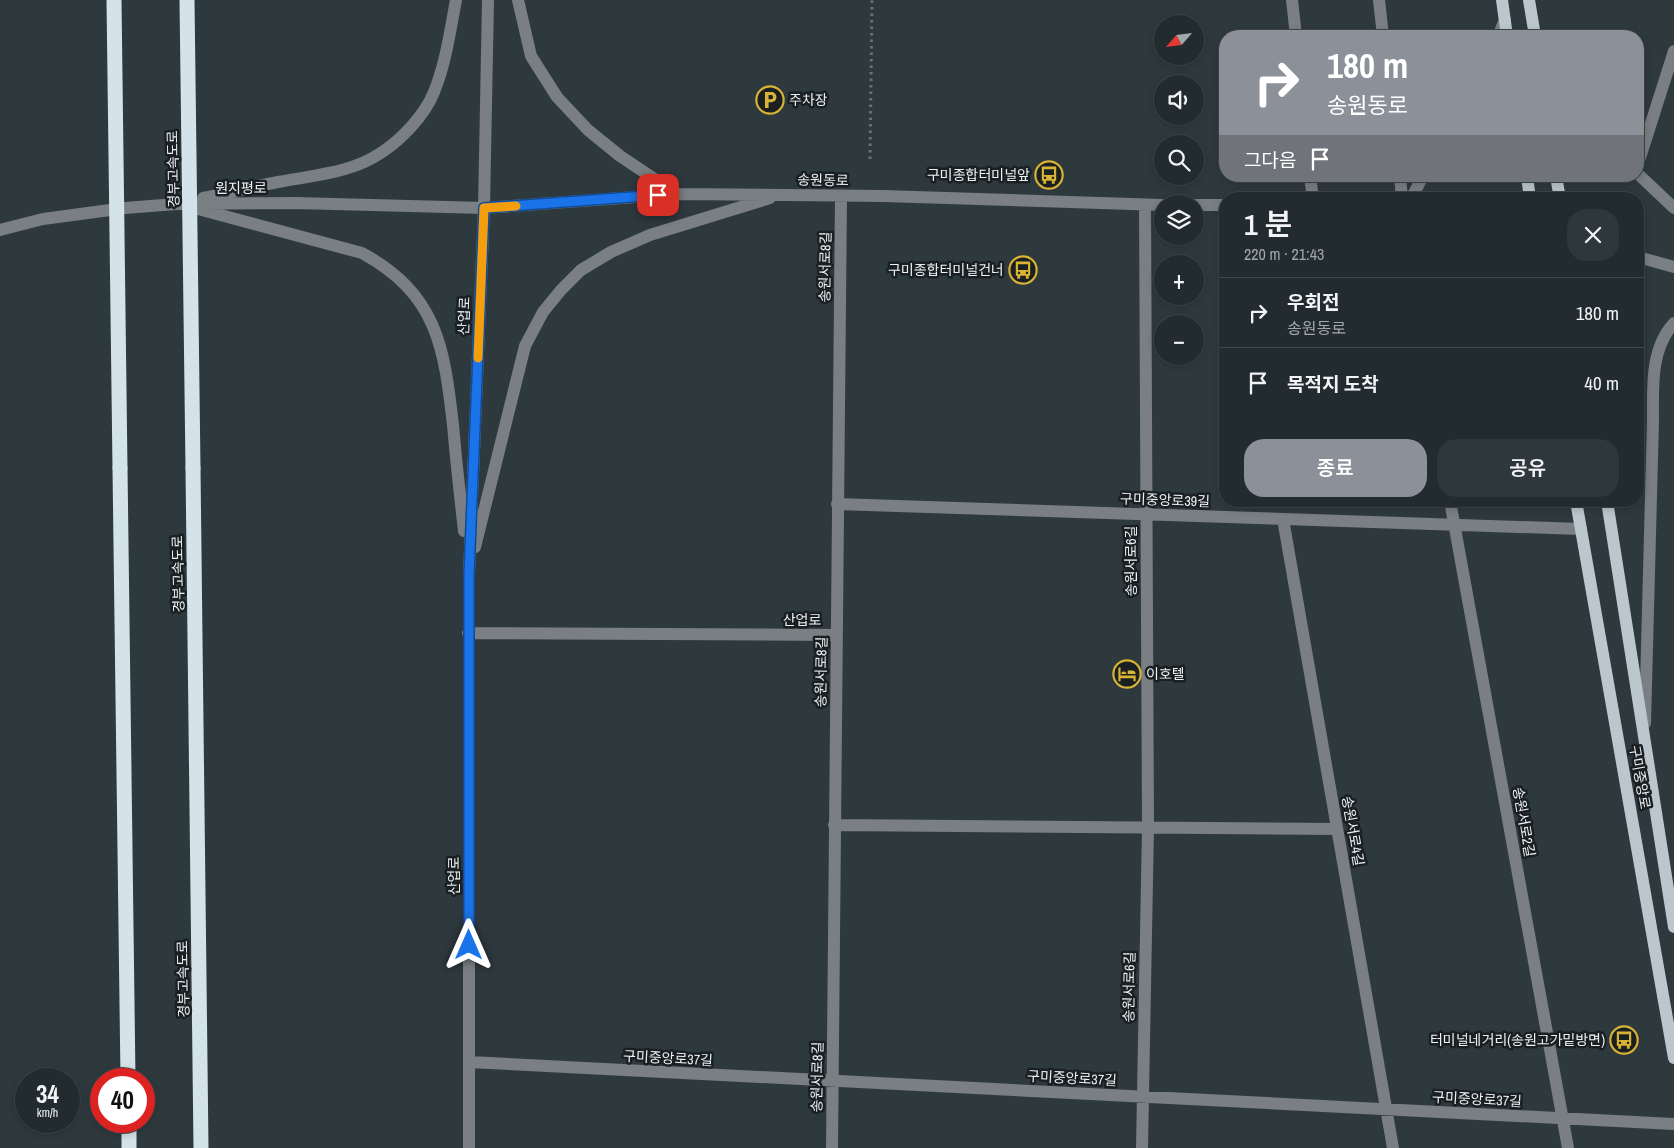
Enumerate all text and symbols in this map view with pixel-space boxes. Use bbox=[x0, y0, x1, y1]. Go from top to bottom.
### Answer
north arrow bbox=[1154, 15, 1204, 65]
map controls bbox=[1154, 15, 1204, 365]
text: 180 m bbox=[1327, 42, 1408, 89]
icon: right bbox=[1244, 50, 1309, 115]
button: sound bbox=[1154, 75, 1204, 125]
parking icon: 주차장 bbox=[755, 85, 785, 115]
text: 송원동로 bbox=[1327, 90, 1408, 120]
place label: 주차장 bbox=[789, 91, 828, 109]
street label: 경부고속도로 bbox=[163, 130, 183, 208]
button: search bbox=[1154, 135, 1204, 185]
icon: arrive bbox=[1306, 145, 1334, 173]
text: 그다음 bbox=[1244, 147, 1296, 173]
bus stop icon: 구미종합터미널앞 bbox=[1034, 160, 1064, 190]
place label: 구미종합터미널앞 bbox=[927, 166, 1030, 184]
street label: 송원동로 bbox=[797, 171, 849, 189]
pin bbox=[637, 174, 679, 216]
street label: 원지평로 bbox=[215, 179, 267, 197]
icon: arrive bbox=[644, 181, 672, 209]
button: layers bbox=[1154, 195, 1204, 245]
text: 1 분 bbox=[1244, 204, 1292, 244]
button: close bbox=[1567, 209, 1619, 261]
street label: 송원서로8길 bbox=[815, 231, 835, 303]
text: 220 m · 21:43 bbox=[1244, 243, 1324, 265]
bus stop icon: 구미종합터미널건너 bbox=[1008, 255, 1038, 285]
button: + bbox=[1154, 255, 1204, 305]
place label: 구미종합터미널건너 bbox=[888, 261, 1004, 279]
text: 우회전 bbox=[1287, 289, 1339, 315]
street label: 산업로 bbox=[454, 296, 474, 336]
icon: right bbox=[1244, 299, 1272, 327]
text: 180 m bbox=[1576, 300, 1619, 326]
button: − bbox=[1154, 315, 1204, 365]
text: 송원동로 bbox=[1287, 317, 1346, 339]
icon: arrive bbox=[1244, 369, 1272, 397]
text: 40 m bbox=[1584, 370, 1619, 396]
text: 목적지 도착 bbox=[1287, 371, 1379, 397]
button: 종료 bbox=[1244, 439, 1427, 497]
button: 공유 bbox=[1437, 439, 1619, 497]
street label: 구미중앙로39길 bbox=[1120, 489, 1210, 511]
street label: 송원서로6길 bbox=[1122, 526, 1140, 596]
street label: 경부고속도로 bbox=[168, 535, 188, 613]
street label: 산업로 bbox=[783, 611, 821, 629]
street label: 송원서로8길 bbox=[811, 636, 831, 708]
hotel icon: 이호텔 bbox=[1112, 659, 1142, 689]
place label: 이호텔 bbox=[1146, 665, 1185, 683]
street label: 구미중앙로 bbox=[1626, 744, 1654, 810]
street label: 송원서로2길 bbox=[1509, 786, 1539, 858]
street label: 송원서로4길 bbox=[1338, 795, 1368, 867]
street label: 산업로 bbox=[445, 857, 463, 895]
position arrow bbox=[442, 918, 494, 970]
street label: 경부고속도로 bbox=[173, 940, 193, 1018]
street label: 송원서로6길 bbox=[1119, 951, 1139, 1023]
bus stop icon: 터미널네거리(송원고가밑방면) bbox=[1609, 1025, 1639, 1055]
place label: 터미널네거리(송원고가밑방면) bbox=[1430, 1031, 1605, 1049]
street label: 송원서로8길 bbox=[807, 1041, 827, 1113]
street label: 구미중앙로37길 bbox=[623, 1047, 713, 1069]
street label: 구미중앙로37길 bbox=[1027, 1067, 1117, 1089]
speed limit sign: 40 bbox=[90, 1068, 155, 1133]
text: 34 bbox=[36, 1077, 59, 1111]
street label: 구미중앙로37길 bbox=[1432, 1088, 1522, 1110]
text: km/h bbox=[37, 1105, 58, 1121]

